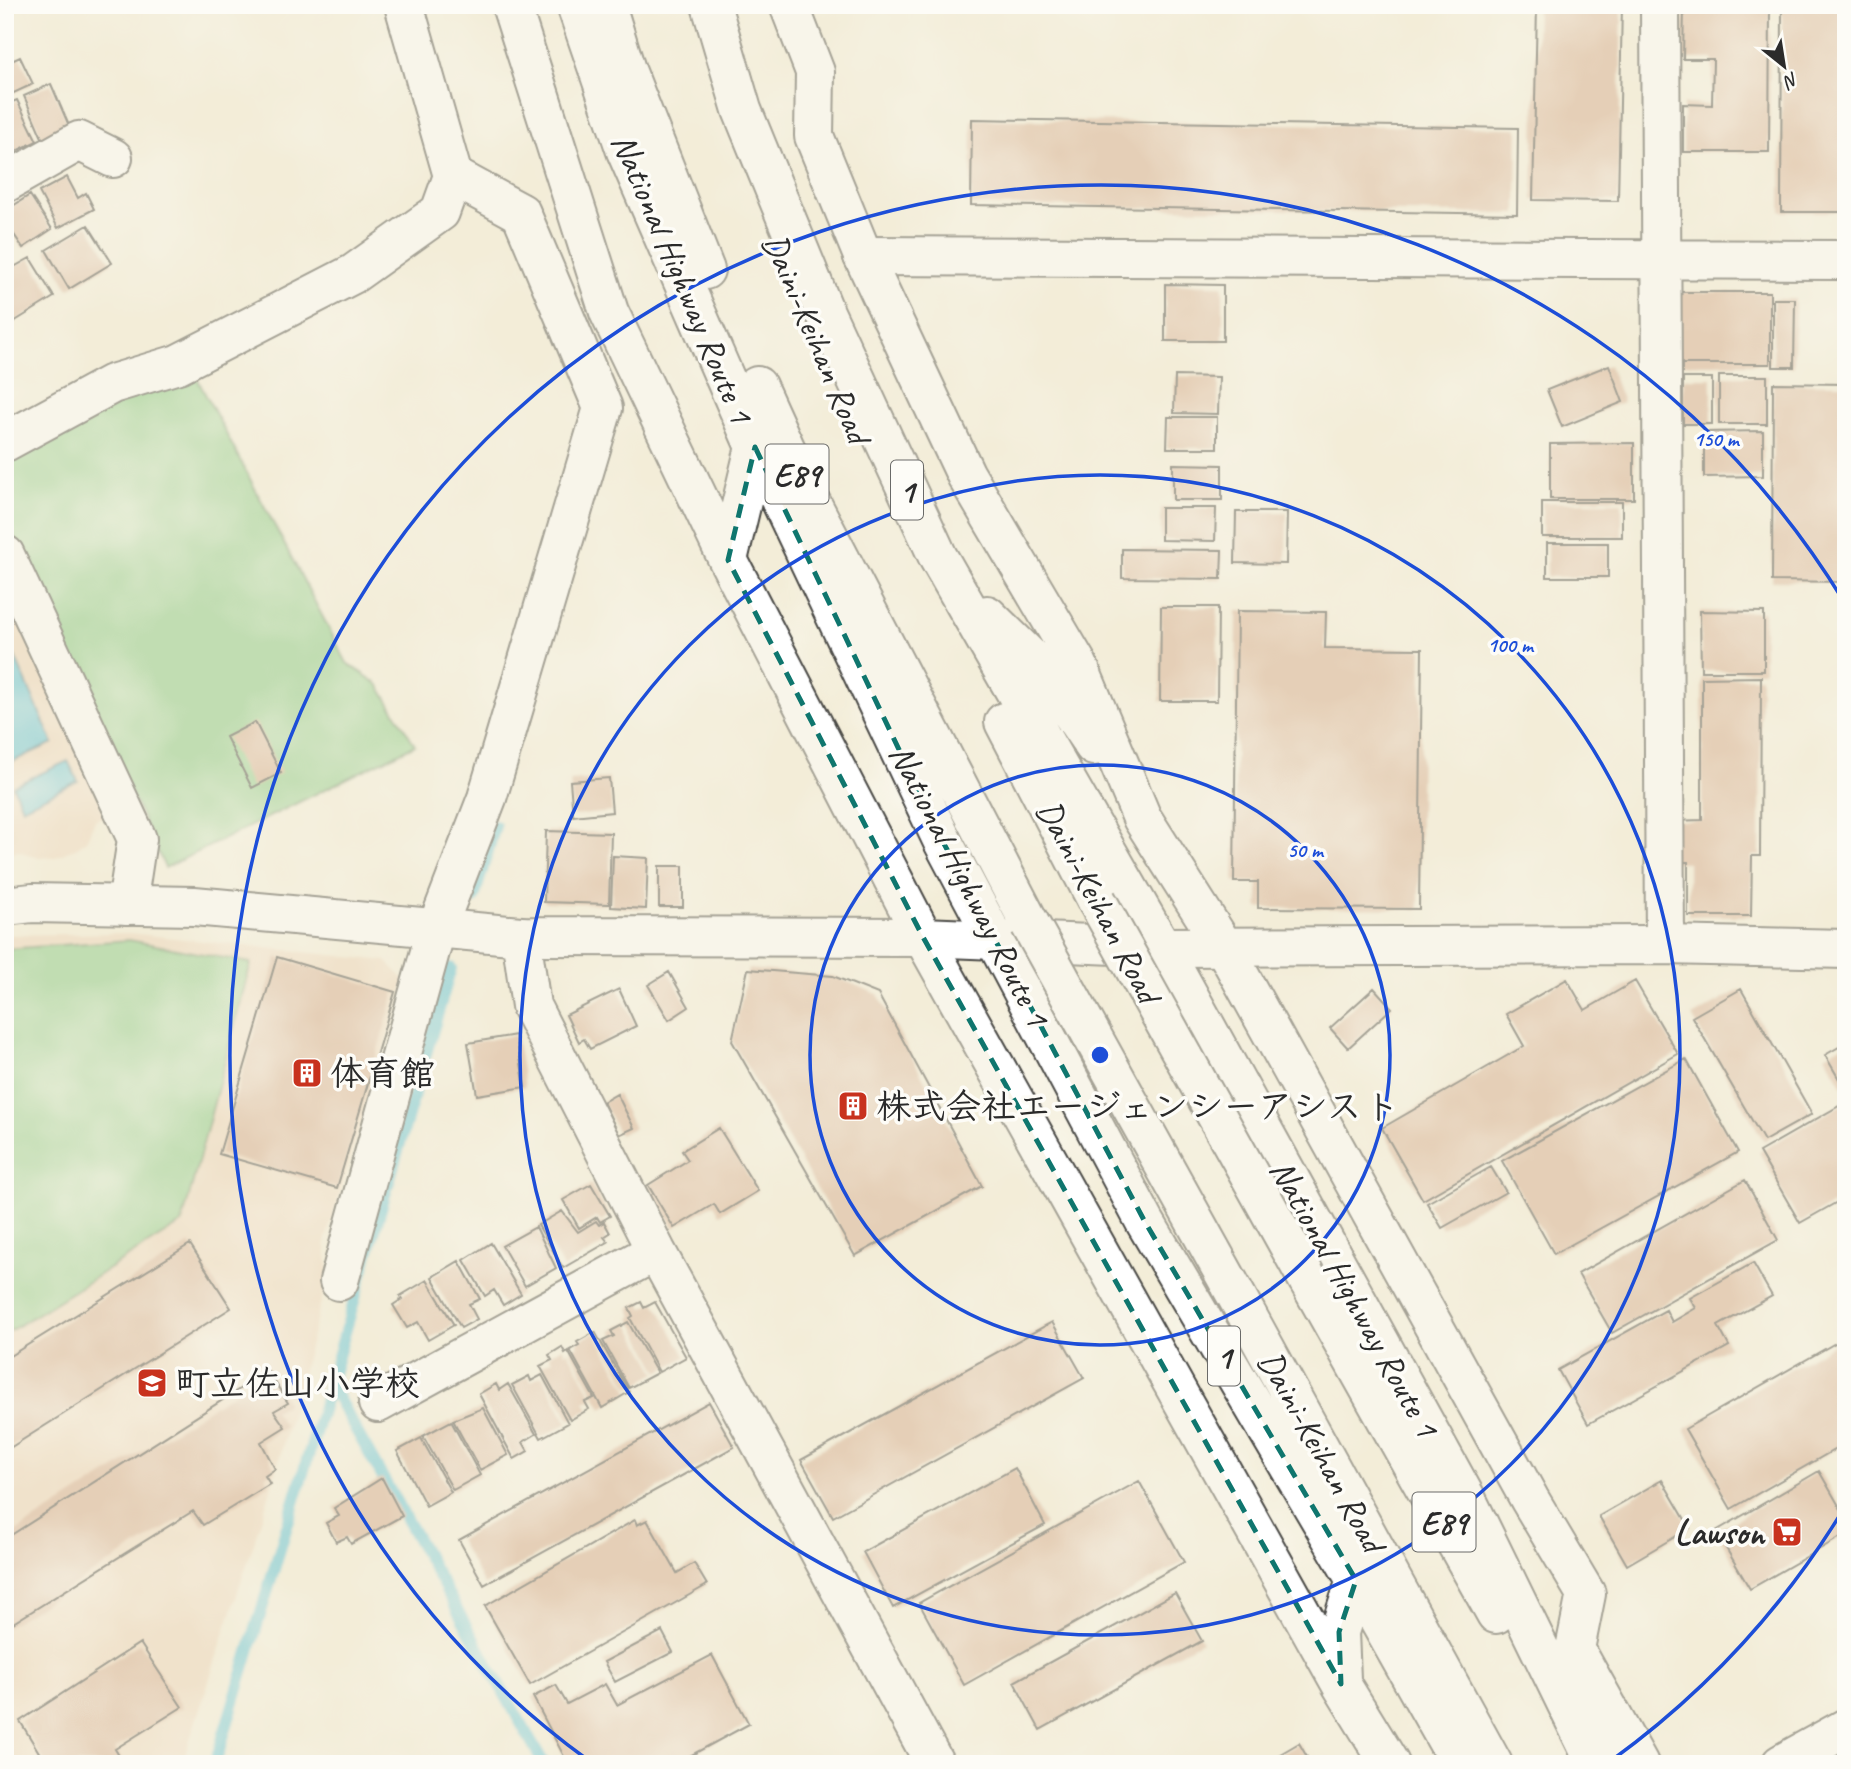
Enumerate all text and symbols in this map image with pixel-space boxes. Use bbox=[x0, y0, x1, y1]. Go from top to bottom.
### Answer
north arrow bbox=[1750, 32, 1820, 102]
text: N bbox=[1778, 67, 1803, 95]
street label: National Highway Route 1 bbox=[601, 126, 765, 432]
street label: Daini-Keihan Road bbox=[752, 227, 883, 455]
text: 150 m bbox=[1693, 426, 1741, 452]
road number: E89 bbox=[766, 444, 828, 503]
road number: 1 bbox=[891, 461, 923, 520]
text: 100 m bbox=[1487, 632, 1535, 658]
street label: National Highway Route 1 bbox=[879, 737, 1061, 1036]
street label: Daini-Keihan Road bbox=[1026, 792, 1173, 1015]
text: 50 m bbox=[1287, 837, 1325, 863]
centre of rings bbox=[1088, 1043, 1112, 1067]
place label: 体育館 bbox=[330, 1051, 435, 1096]
building icon: 体育館 bbox=[290, 1056, 324, 1090]
place label: 株式会社エージェンシーアシスト bbox=[876, 1084, 1400, 1129]
building icon: 株式会社エージェンシーアシスト bbox=[836, 1089, 870, 1123]
street label: National Highway Route 1 bbox=[1260, 1152, 1451, 1447]
road number: 1 bbox=[1208, 1326, 1240, 1386]
street label: Daini-Keihan Road bbox=[1248, 1343, 1398, 1564]
place label: 町立佐山小学校 bbox=[175, 1361, 420, 1406]
school or university icon: 町立佐山小学校 bbox=[135, 1366, 169, 1400]
road number: E89 bbox=[1412, 1492, 1476, 1552]
place label: Lawson bbox=[1675, 1510, 1766, 1555]
supermarket icon: Lawson bbox=[1770, 1515, 1804, 1549]

